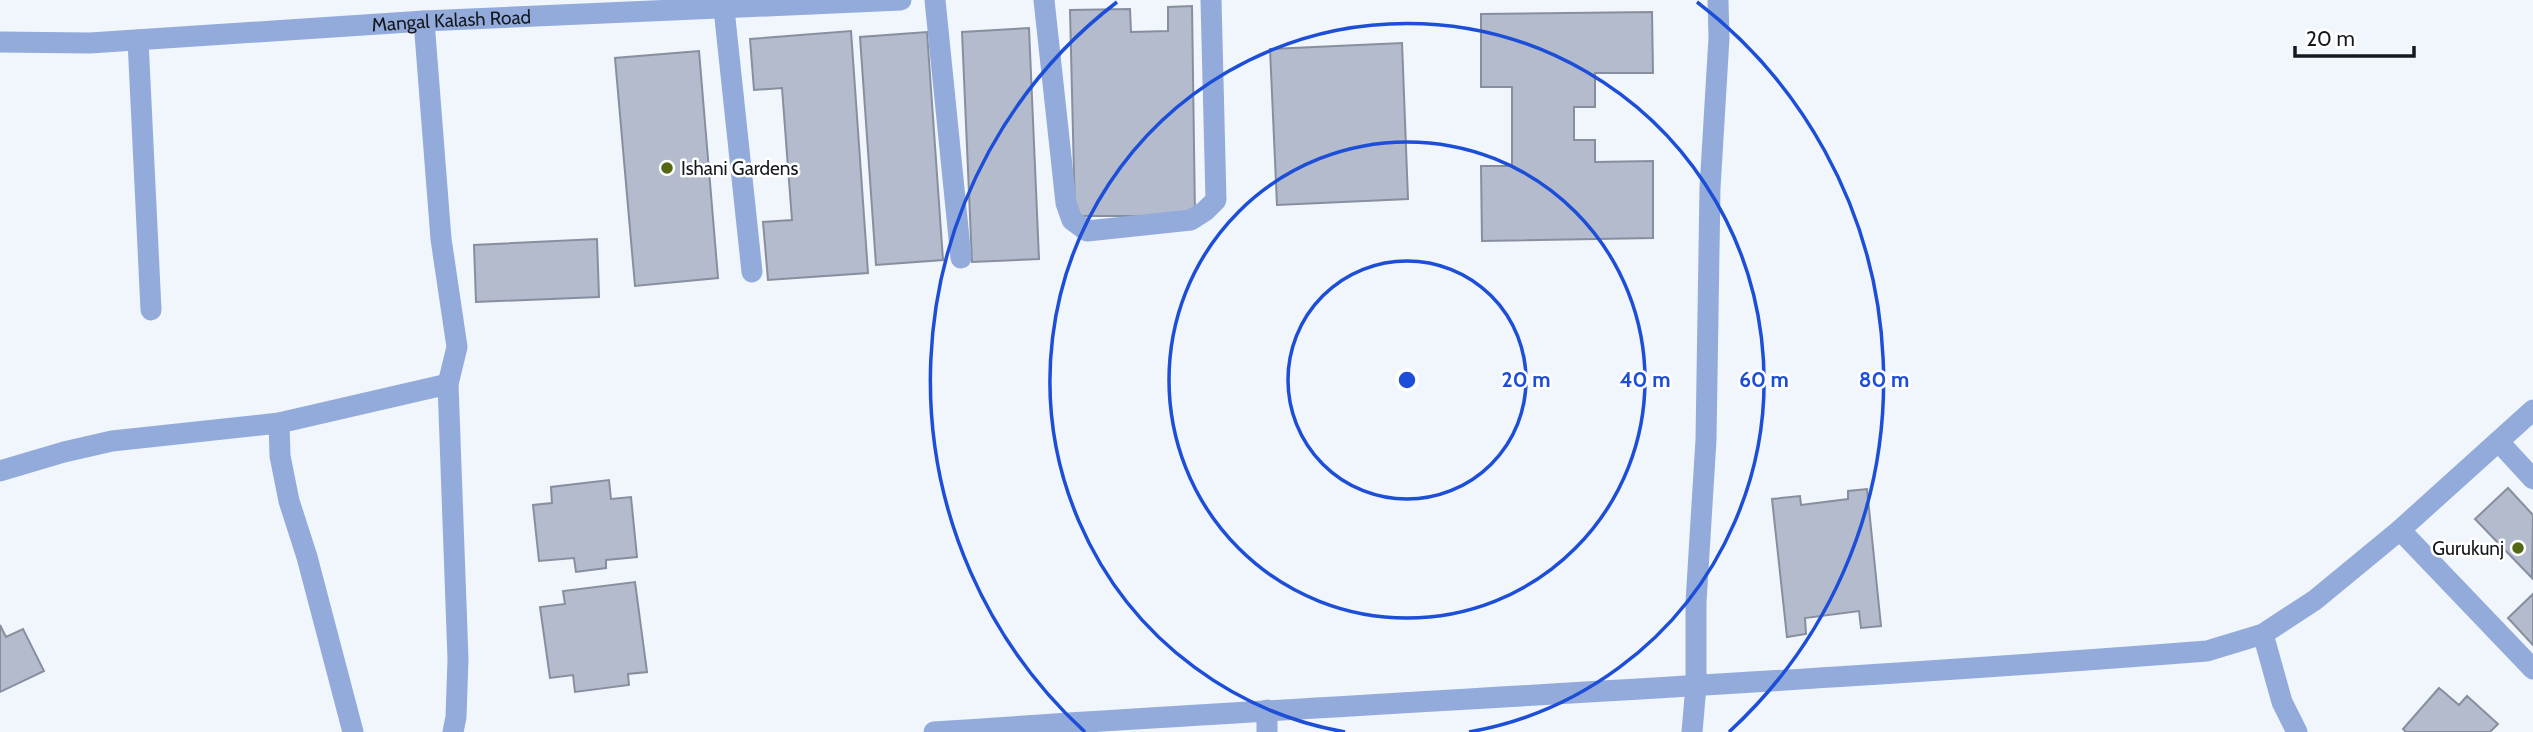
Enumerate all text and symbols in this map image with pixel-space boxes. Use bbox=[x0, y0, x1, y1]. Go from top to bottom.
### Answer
street label: Mangal Kalash Road bbox=[371, 5, 531, 36]
scale bar bbox=[2295, 14, 2414, 58]
text: 20 m bbox=[2306, 26, 2355, 51]
place label: Ishani Gardens bbox=[681, 157, 798, 180]
marker: Ishani Gardens bbox=[659, 160, 675, 176]
text: 20 m bbox=[1502, 367, 1550, 392]
text: 40 m bbox=[1620, 367, 1670, 392]
text: 60 m bbox=[1739, 367, 1789, 392]
text: 80 m bbox=[1859, 367, 1909, 392]
centre of rings bbox=[1395, 368, 1419, 392]
place label: Gurukunj bbox=[2432, 537, 2504, 560]
marker: Gurukunj bbox=[2510, 540, 2526, 556]

